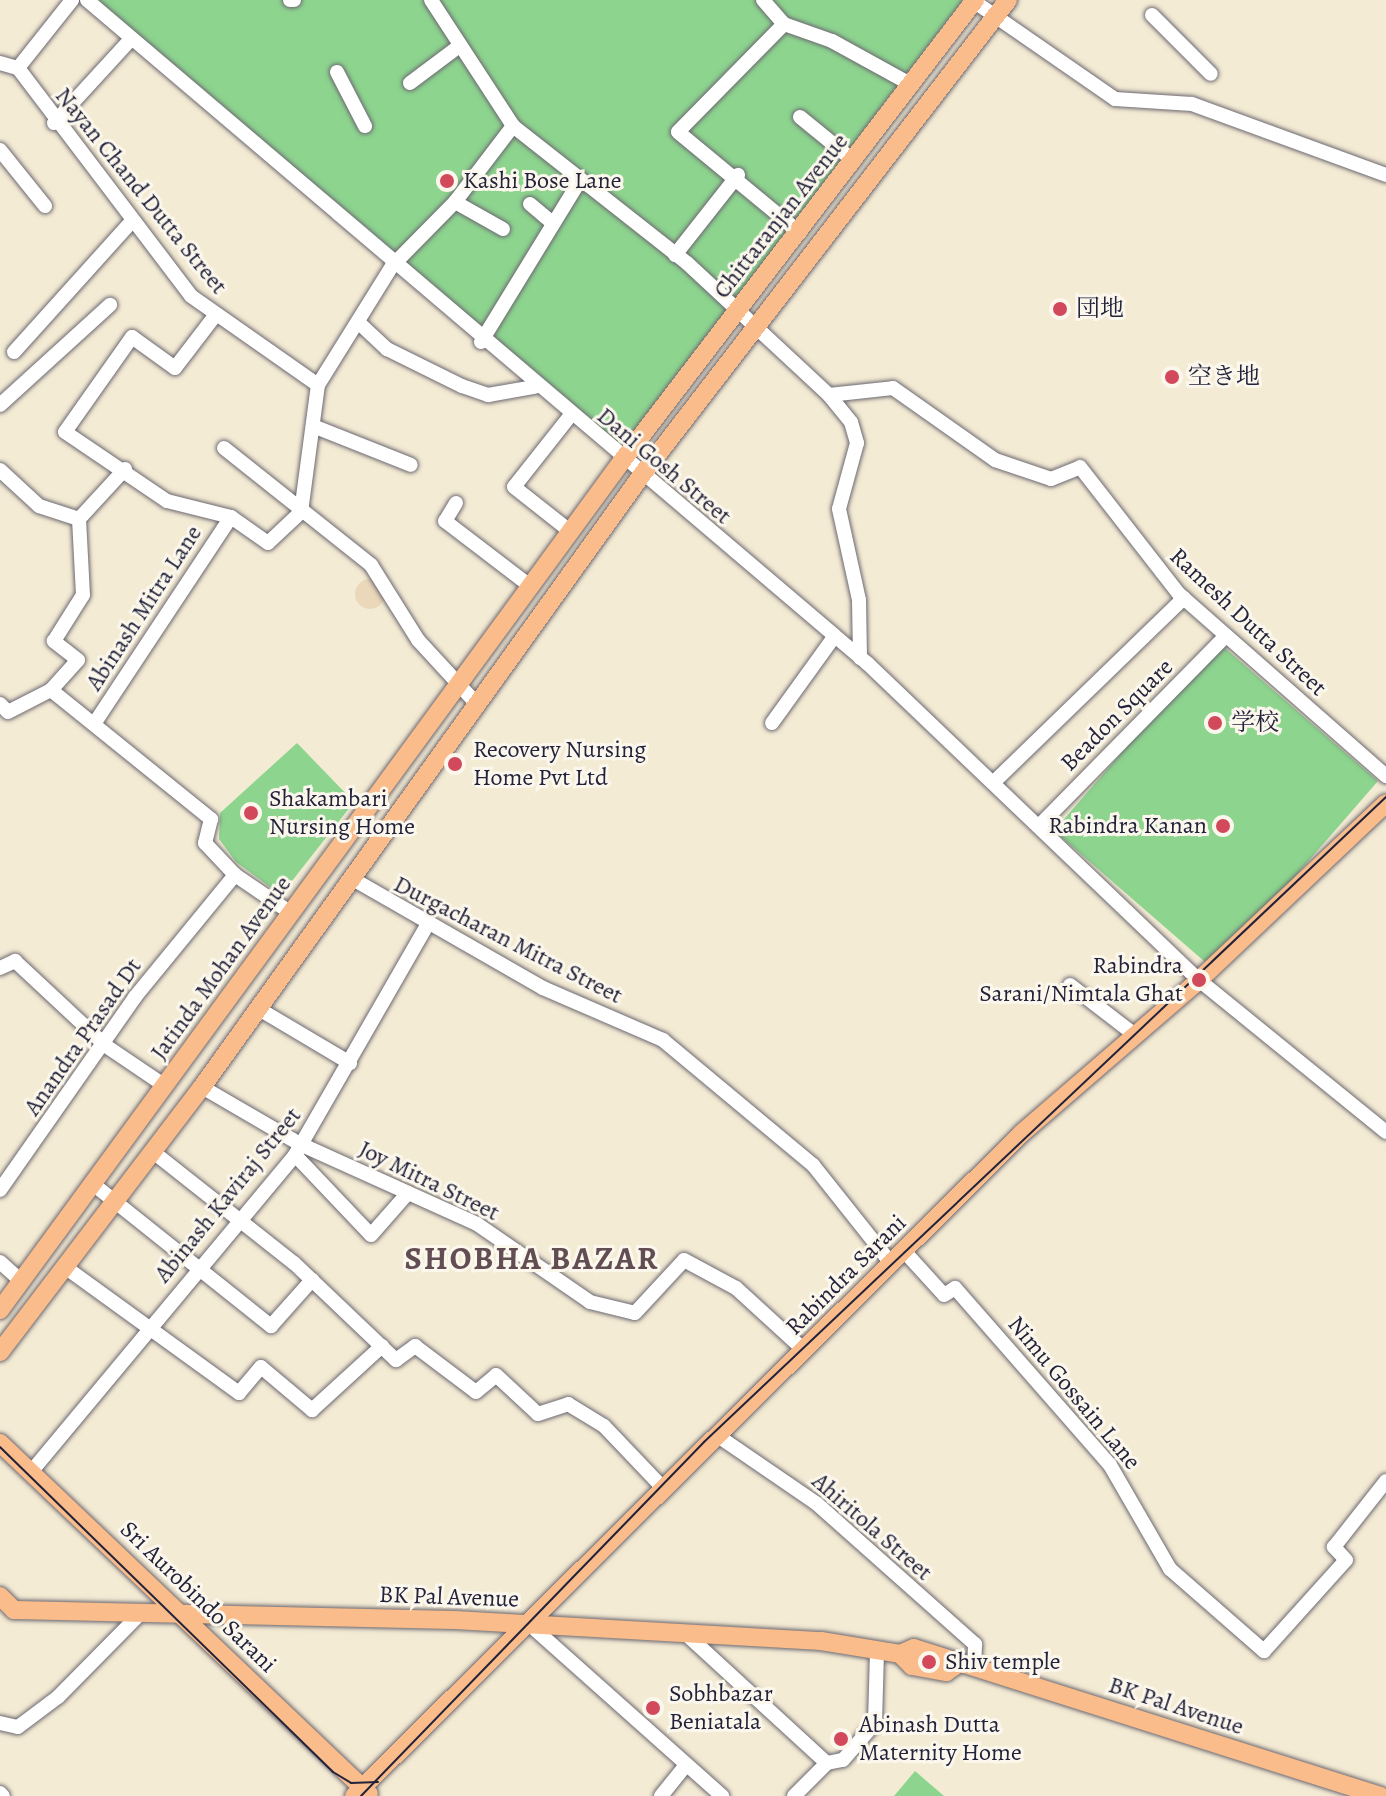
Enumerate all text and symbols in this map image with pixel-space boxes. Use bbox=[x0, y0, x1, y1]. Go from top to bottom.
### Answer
street label: Nayan Chand Dutta Street bbox=[49, 82, 233, 300]
street label: Chittaranjan Avenue bbox=[708, 128, 854, 304]
place label: Kashi Bose Lane bbox=[463, 167, 621, 195]
marker: Kashi Bose Lane bbox=[438, 172, 456, 190]
place label: 団地 bbox=[1076, 295, 1124, 323]
marker: 団地 bbox=[1051, 300, 1069, 318]
place label: 空き地 bbox=[1188, 363, 1260, 391]
marker: 空き地 bbox=[1163, 368, 1181, 386]
street label: Dani Gosh Street bbox=[591, 401, 737, 531]
street label: Abinash Mitra Lane bbox=[80, 520, 208, 696]
street label: Ramesh Dutta Street bbox=[1164, 542, 1332, 702]
street label: Beadon Square bbox=[1055, 653, 1179, 777]
place label: 学校 bbox=[1231, 709, 1279, 737]
marker: 学校 bbox=[1206, 714, 1224, 732]
place label: Recovery Nursing Home Pvt Ltd bbox=[473, 736, 646, 792]
marker: Recovery Nursing Home Pvt Ltd bbox=[444, 753, 466, 775]
place label: Shakambari Nursing Home bbox=[269, 785, 415, 841]
marker: Shakambari Nursing Home bbox=[240, 802, 262, 824]
place label: Rabindra Kanan bbox=[1048, 812, 1207, 840]
marker: Rabindra Kanan bbox=[1214, 817, 1232, 835]
street label: Jatinda Mohan Avenue bbox=[145, 870, 297, 1066]
street label: Durgacharan Mitra Street bbox=[389, 870, 627, 1010]
place label: Rabindra Sarani/Nimtala Ghat bbox=[979, 952, 1183, 1008]
street label: Anandra Prasad Dt bbox=[18, 953, 148, 1121]
marker: Rabindra Sarani/Nimtala Ghat bbox=[1190, 971, 1208, 989]
street label: Abinash Kaviraj Street bbox=[149, 1102, 307, 1288]
street label: Joy Mitra Street bbox=[354, 1135, 504, 1227]
street label: Rabindra Sarani bbox=[780, 1209, 912, 1341]
district label: SHOBHA BAZAR bbox=[405, 1239, 659, 1277]
street label: Nimu Gossain Lane bbox=[1001, 1310, 1147, 1476]
street label: Ahiritola Street bbox=[806, 1467, 938, 1587]
street label: Sri Aurobindo Sarani bbox=[114, 1515, 282, 1679]
street label: BK Pal Avenue bbox=[378, 1580, 520, 1614]
place label: Shiv temple bbox=[945, 1648, 1060, 1676]
marker: Shiv temple bbox=[920, 1653, 938, 1671]
street label: BK Pal Avenue bbox=[1105, 1671, 1247, 1741]
place label: Sobhbazar Beniatala bbox=[669, 1680, 773, 1736]
marker: Sobhbazar Beniatala bbox=[644, 1699, 662, 1717]
place label: Abinash Dutta Maternity Home bbox=[859, 1711, 1022, 1767]
marker: Abinash Dutta Maternity Home bbox=[830, 1728, 852, 1750]

